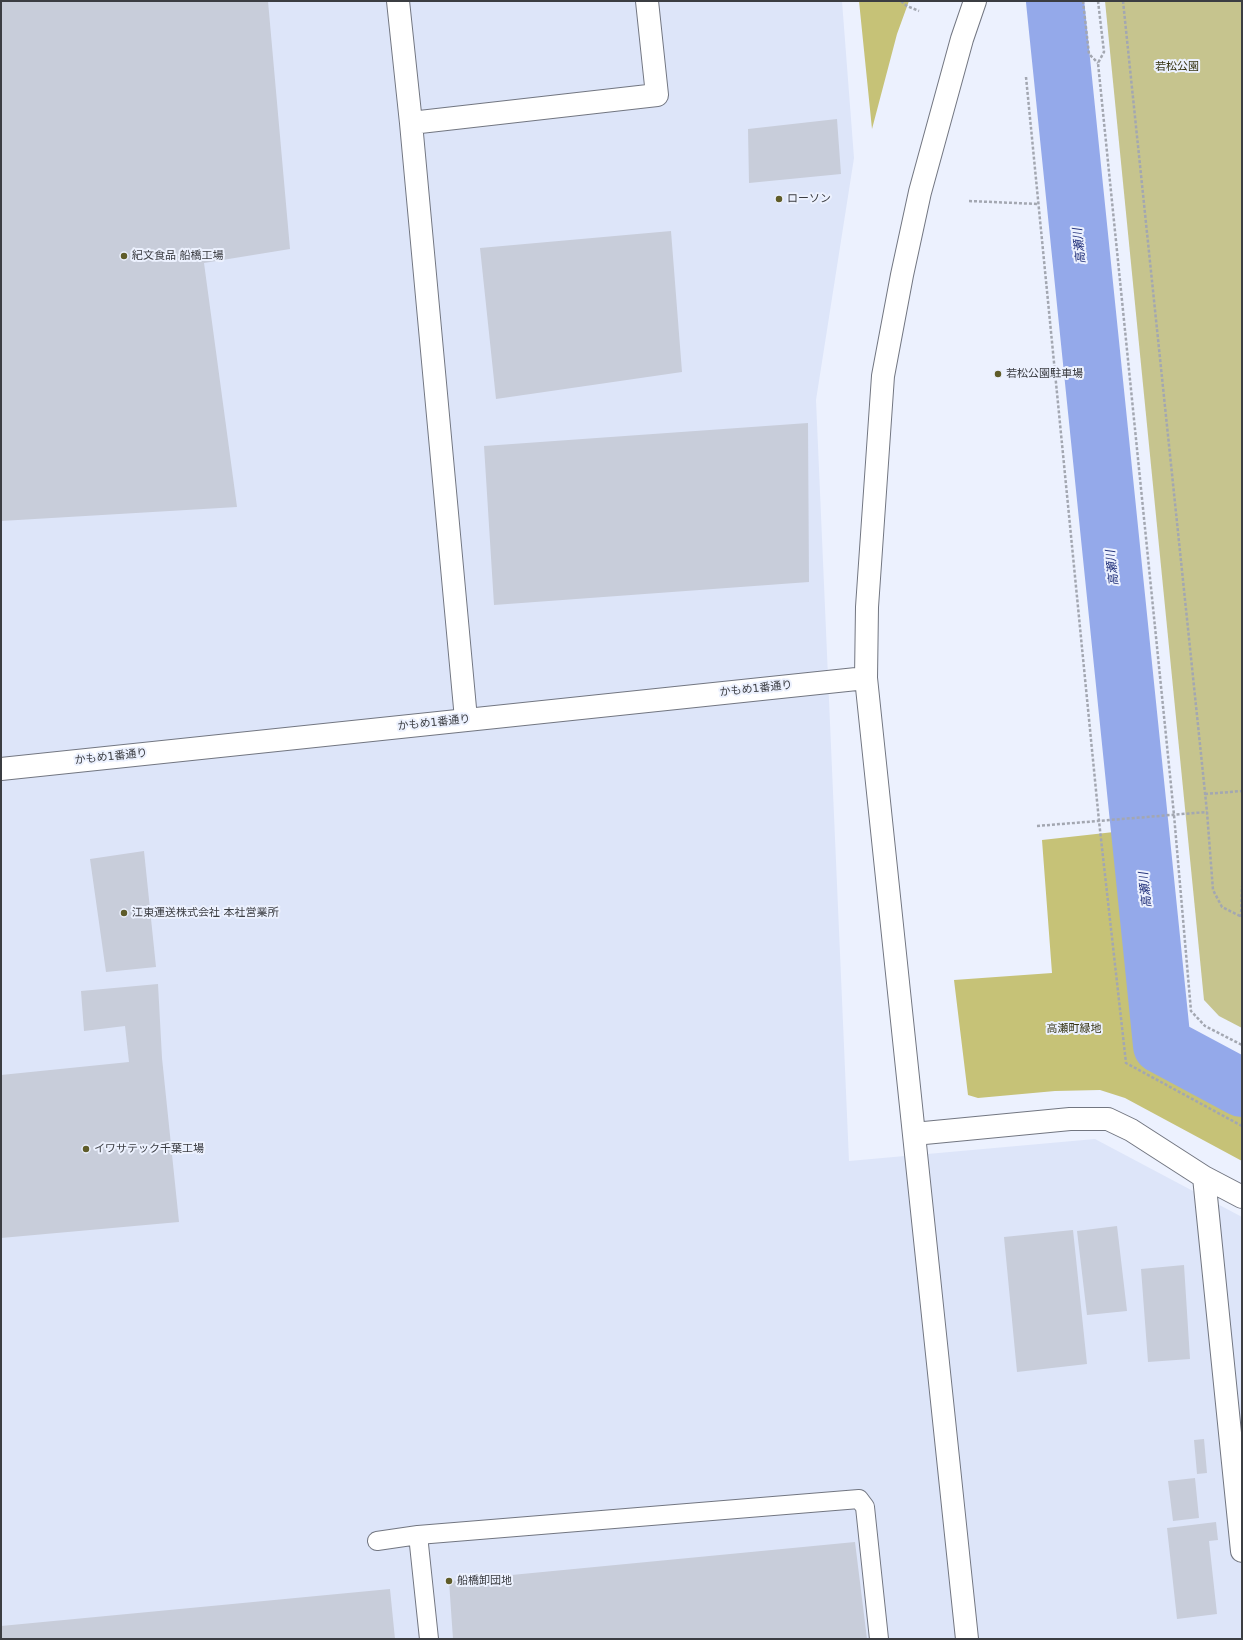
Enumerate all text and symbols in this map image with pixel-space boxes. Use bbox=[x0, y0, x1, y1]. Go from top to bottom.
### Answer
park label: 若松公園 bbox=[1155, 60, 1199, 74]
place label: ローソン bbox=[787, 192, 831, 206]
marker: ローソン bbox=[774, 194, 784, 204]
water label: 高瀬川 bbox=[1071, 227, 1089, 265]
place label: 紀文食品 船橋工場 bbox=[132, 249, 223, 263]
marker: 紀文食品 船橋工場 bbox=[119, 251, 129, 261]
place label: 若松公園駐車場 bbox=[1006, 367, 1083, 381]
marker: 若松公園駐車場 bbox=[993, 369, 1003, 379]
water label: 高瀬川 bbox=[1104, 549, 1122, 587]
street label: かもめ1番通り bbox=[719, 679, 793, 699]
street label: かもめ1番通り bbox=[397, 713, 471, 733]
street label: かもめ1番通り bbox=[74, 747, 148, 767]
water label: 高瀬川 bbox=[1137, 871, 1155, 909]
place label: 江東運送株式会社 本社営業所 bbox=[132, 906, 278, 920]
marker: 江東運送株式会社 本社営業所 bbox=[119, 908, 129, 918]
park label: 高瀬町緑地 bbox=[1047, 1022, 1101, 1036]
place label: イワサテック千葉工場 bbox=[94, 1142, 204, 1156]
marker: イワサテック千葉工場 bbox=[81, 1144, 91, 1154]
place label: 船橋卸団地 bbox=[457, 1574, 512, 1588]
marker: 船橋卸団地 bbox=[444, 1576, 454, 1586]

